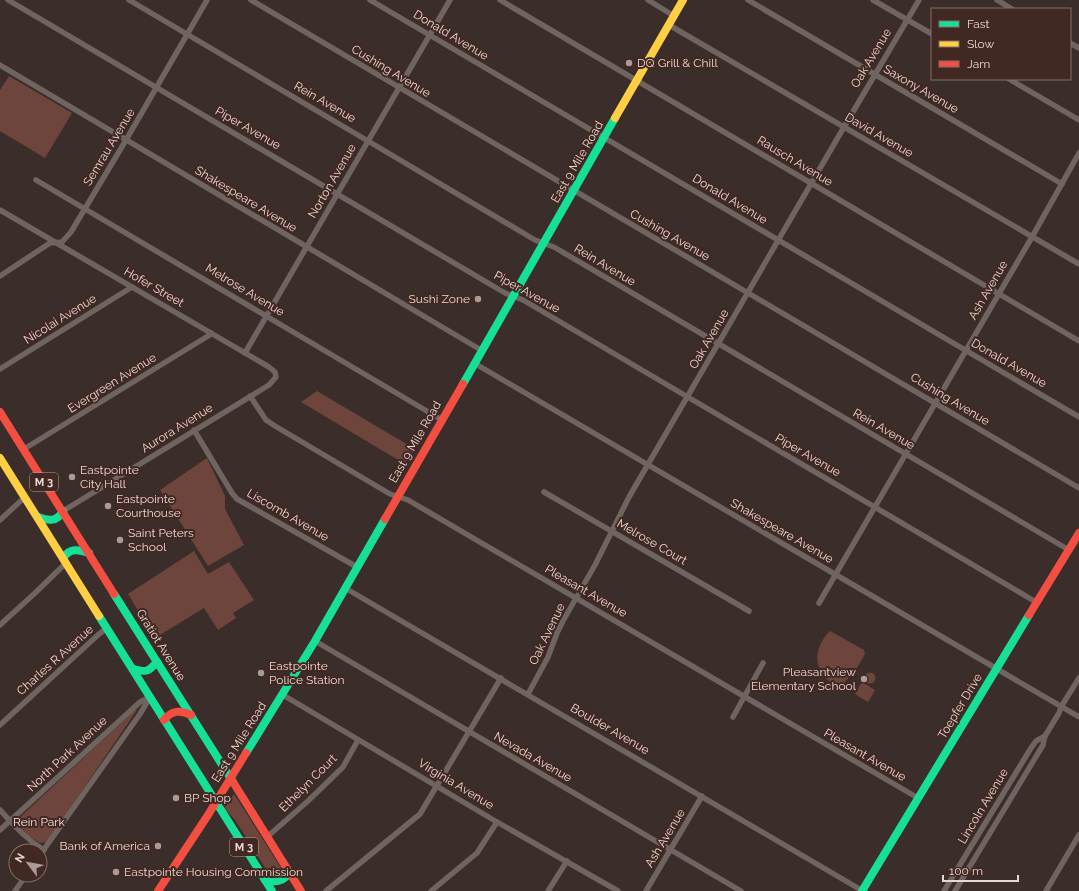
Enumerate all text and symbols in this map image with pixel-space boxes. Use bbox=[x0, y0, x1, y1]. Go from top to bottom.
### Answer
street label: Donald Avenue bbox=[411, 7, 491, 63]
legend bbox=[931, 8, 1071, 80]
text: Fast bbox=[967, 17, 990, 31]
street label: Oak Avenue bbox=[848, 26, 894, 90]
text: Slow bbox=[967, 37, 994, 51]
street label: Cushing Avenue bbox=[349, 42, 433, 100]
place label: DQ Grill & Chill bbox=[637, 56, 718, 70]
text: Jam bbox=[967, 57, 990, 71]
marker: DQ Grill & Chill bbox=[624, 58, 634, 68]
street label: Saxony Avenue bbox=[881, 62, 961, 116]
street label: Rein Avenue bbox=[292, 79, 358, 125]
street label: Piper Avenue bbox=[213, 104, 283, 152]
street label: Semrau Avenue bbox=[80, 106, 138, 188]
street label: David Avenue bbox=[843, 110, 915, 160]
street label: East 9 Mile Road bbox=[548, 119, 606, 205]
street label: Rausch Avenue bbox=[755, 133, 835, 189]
street label: Norton Avenue bbox=[305, 141, 359, 221]
street label: Shakespeare Avenue bbox=[192, 163, 300, 235]
street label: Donald Avenue bbox=[690, 171, 770, 227]
street label: Cushing Avenue bbox=[628, 206, 712, 264]
street label: Rein Avenue bbox=[572, 241, 638, 289]
street label: Ash Avenue bbox=[966, 258, 1010, 322]
street label: Melrose Avenue bbox=[203, 261, 287, 319]
street label: Hofer Street bbox=[122, 264, 186, 310]
street label: Piper Avenue bbox=[492, 268, 562, 316]
street label: Nicolai Avenue bbox=[21, 291, 99, 347]
place label: Sushi Zone bbox=[409, 292, 470, 306]
marker: Sushi Zone bbox=[473, 294, 483, 304]
street label: Oak Avenue bbox=[686, 307, 732, 371]
street label: Donald Avenue bbox=[969, 336, 1049, 390]
street label: Evergreen Avenue bbox=[65, 350, 159, 416]
street label: Cushing Avenue bbox=[908, 370, 992, 428]
street label: East 9 Mile Road bbox=[386, 399, 444, 485]
street label: Aurora Avenue bbox=[139, 400, 215, 456]
street label: Rein Avenue bbox=[851, 406, 917, 452]
street label: Piper Avenue bbox=[773, 431, 843, 479]
place label: Eastpointe City Hall bbox=[80, 463, 139, 491]
marker: Eastpointe City Hall bbox=[67, 472, 77, 482]
road number: M 3 bbox=[30, 473, 58, 491]
street label: Liscomb Avenue bbox=[245, 486, 331, 544]
place label: Eastpointe Courthouse bbox=[116, 492, 181, 520]
street label: Shakespeare Avenue bbox=[728, 496, 836, 566]
marker: Eastpointe Courthouse bbox=[103, 501, 113, 511]
street label: Melrose Court bbox=[614, 516, 690, 568]
place label: Saint Peters School bbox=[128, 526, 194, 554]
marker: Saint Peters School bbox=[115, 535, 125, 545]
street label: Pleasant Avenue bbox=[542, 562, 630, 620]
street label: Oak Avenue bbox=[526, 601, 568, 667]
street label: Gratiot Avenue bbox=[133, 607, 189, 683]
street label: Charles R Avenue bbox=[14, 622, 96, 698]
place label: Eastpointe Police Station bbox=[269, 659, 344, 687]
place label: Pleasantview Elementary School bbox=[751, 665, 857, 693]
marker: Eastpointe Police Station bbox=[256, 668, 266, 678]
street label: Toepfer Drive bbox=[935, 671, 985, 741]
marker: Pleasantview Elementary School bbox=[859, 674, 869, 684]
street label: East 9 Mile Road bbox=[209, 699, 269, 785]
street label: Boulder Avenue bbox=[568, 701, 652, 757]
street label: North Park Avenue bbox=[24, 713, 110, 795]
street label: Pleasant Avenue bbox=[821, 726, 909, 784]
street label: Nevada Avenue bbox=[492, 729, 574, 785]
street label: Ethelyn Court bbox=[276, 751, 340, 815]
street label: Virginia Avenue bbox=[416, 756, 496, 812]
street label: Lincoln Avenue bbox=[955, 766, 1011, 846]
place label: BP Shop bbox=[184, 791, 231, 805]
marker: BP Shop bbox=[171, 793, 181, 803]
street label: Ash Avenue bbox=[642, 806, 688, 870]
park label: Rein Park bbox=[13, 815, 66, 829]
road number: M 3 bbox=[230, 838, 258, 856]
place label: Bank of America bbox=[59, 839, 150, 853]
marker: Bank of America bbox=[153, 841, 163, 851]
north arrow bbox=[8, 843, 48, 883]
text: N bbox=[12, 851, 28, 865]
scale bar bbox=[943, 857, 1018, 883]
text: 100 m bbox=[949, 864, 983, 878]
place label: Eastpointe Housing Commission bbox=[124, 865, 303, 879]
marker: Eastpointe Housing Commission bbox=[111, 867, 121, 877]

